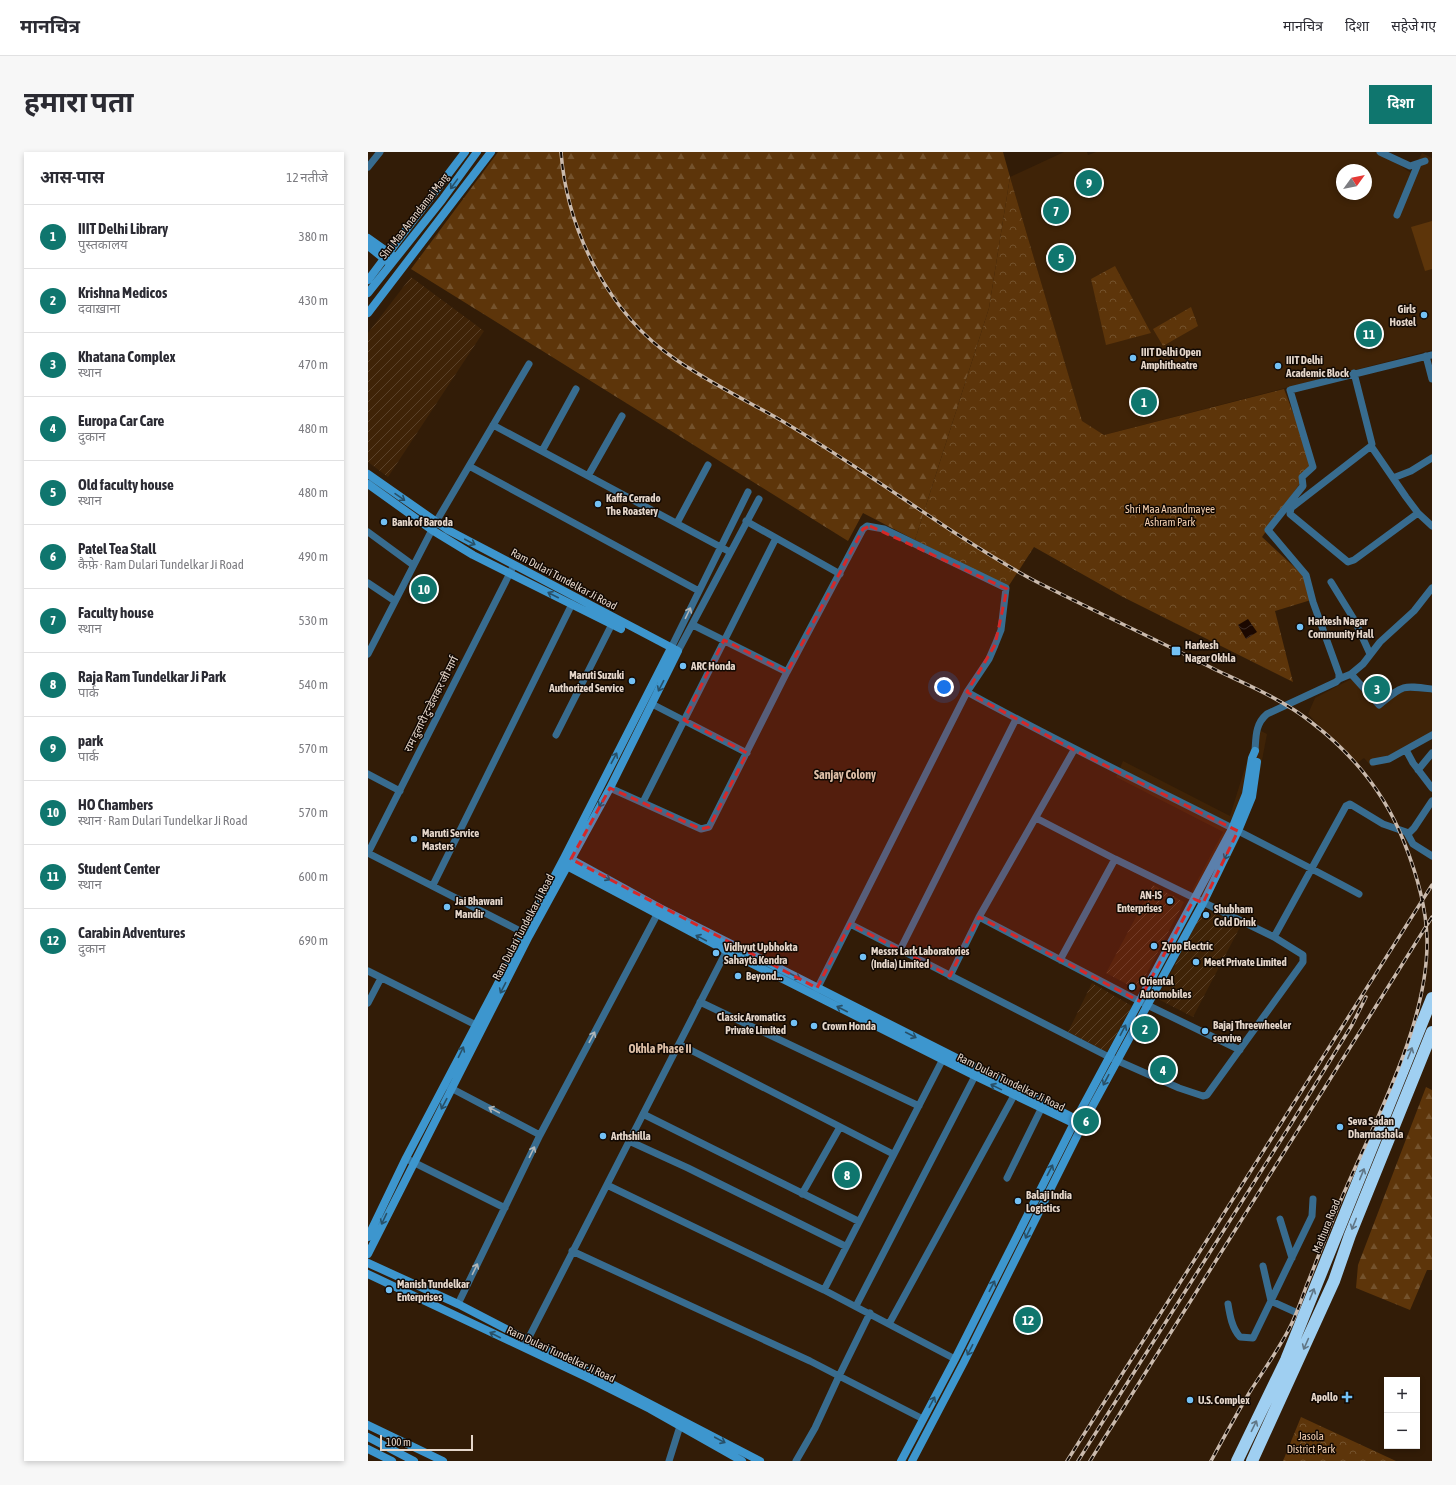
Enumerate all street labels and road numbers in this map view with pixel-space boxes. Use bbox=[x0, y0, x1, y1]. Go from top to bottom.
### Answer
street label: Shri Maa Anandamai Marg bbox=[377, 171, 451, 261]
street label: Ram Dulari Tundelkar Ji Road bbox=[509, 546, 619, 612]
street label: राम दुलारी टुन्डेलकर जी मार्ग bbox=[402, 653, 463, 755]
street label: Ram Dulari Tundelkar Ji Road bbox=[490, 872, 556, 982]
street label: Ram Dulari Tundelkar Ji Road bbox=[955, 1051, 1067, 1113]
street label: Mathura Road bbox=[1310, 1197, 1342, 1255]
street label: Ram Dulari Tundelkar Ji Road bbox=[505, 1324, 617, 1384]

